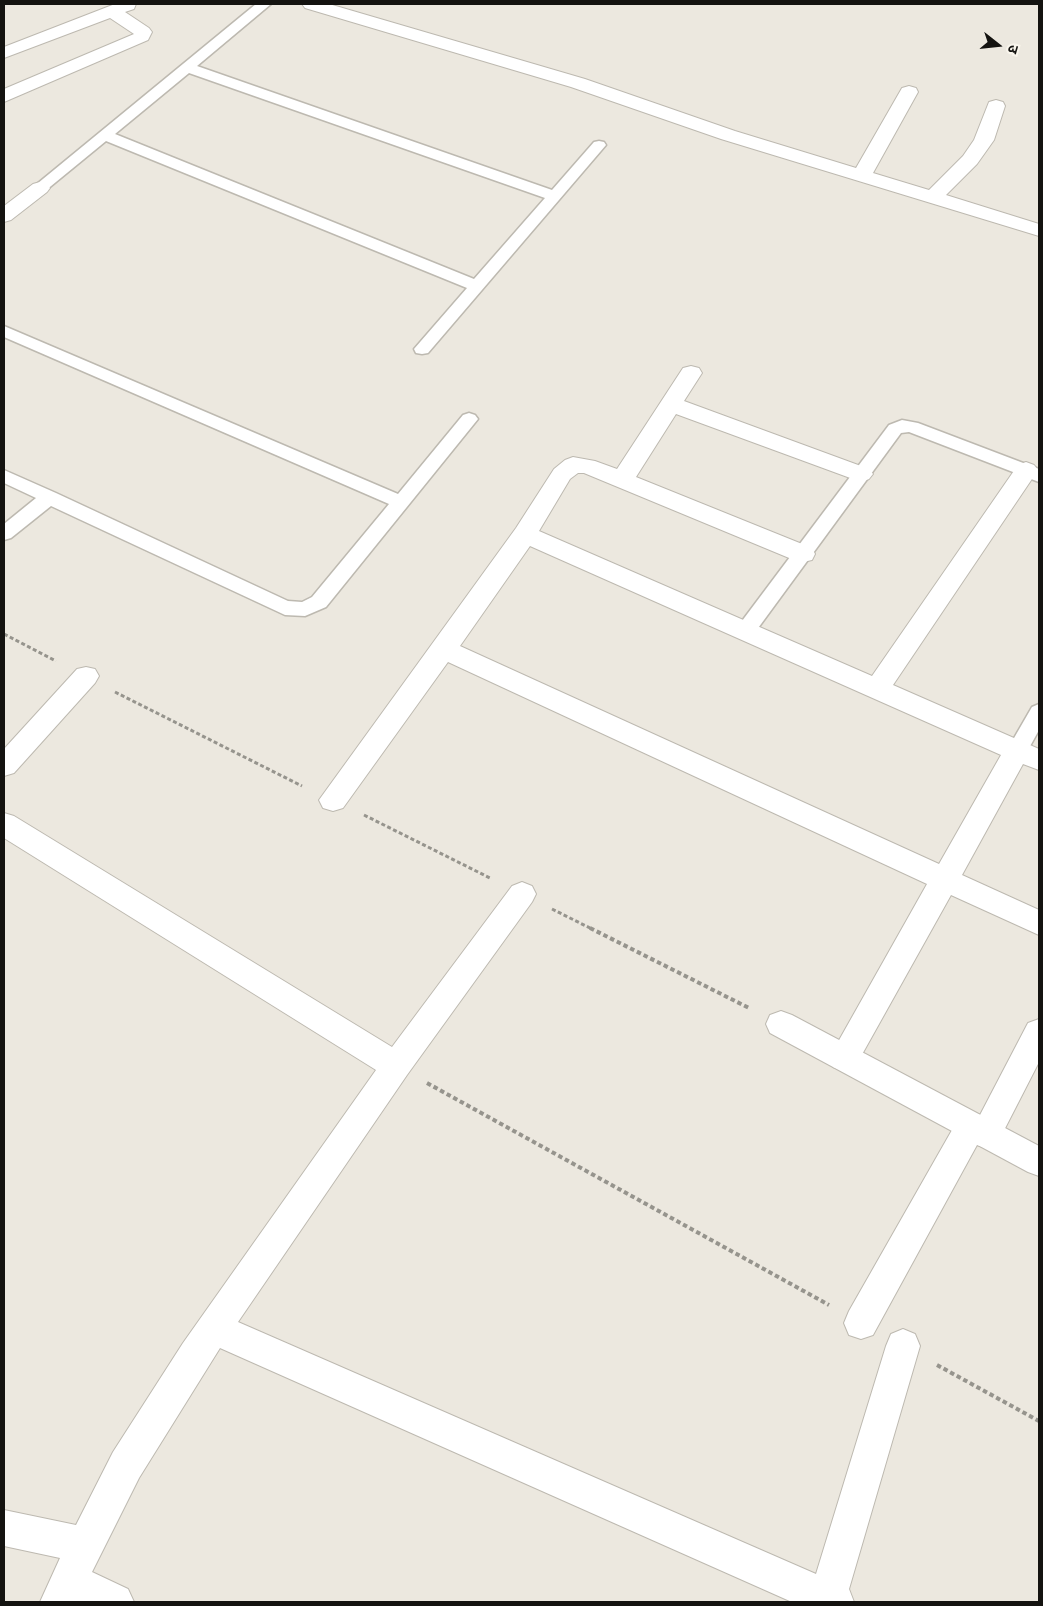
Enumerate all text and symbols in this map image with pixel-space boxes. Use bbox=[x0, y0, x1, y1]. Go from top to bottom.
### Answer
north arrow bbox=[973, 20, 1023, 70]
text: उ bbox=[1004, 43, 1022, 56]

